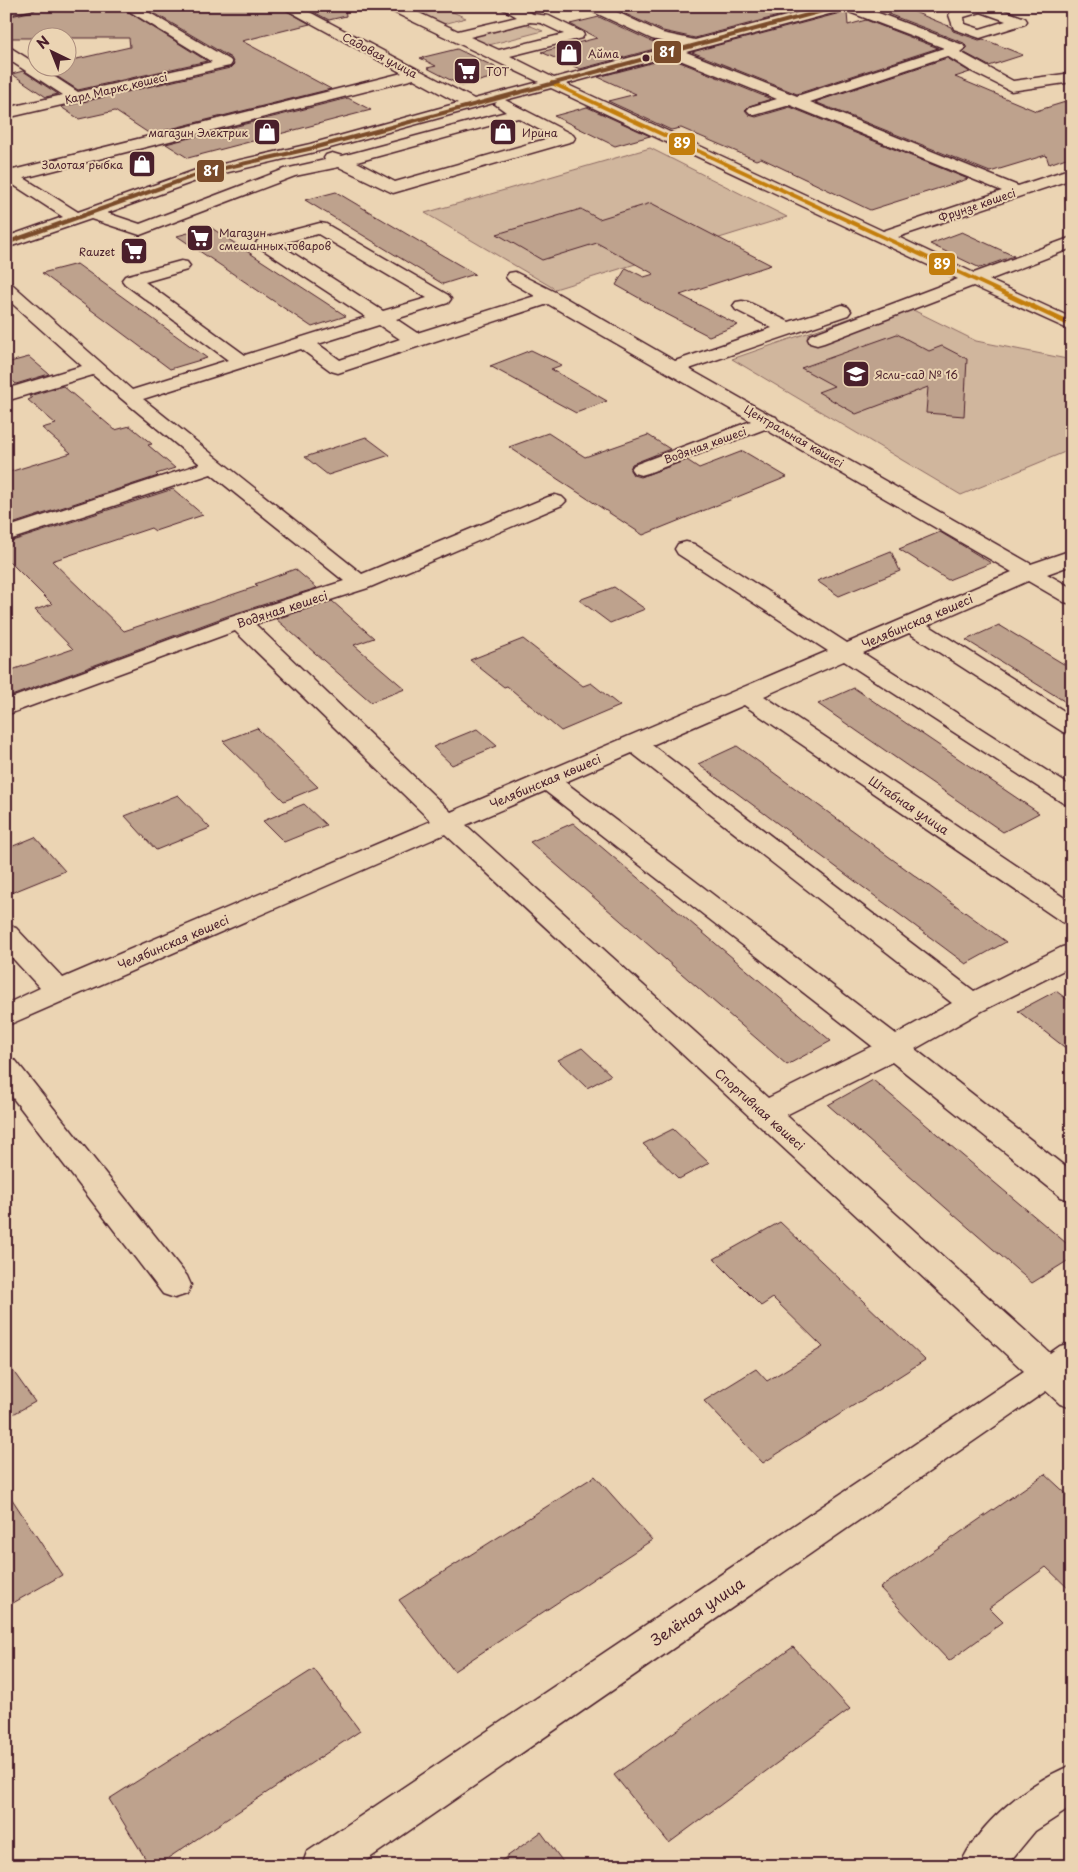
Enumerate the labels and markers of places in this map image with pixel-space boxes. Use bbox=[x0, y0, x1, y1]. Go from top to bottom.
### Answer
shop icon: Айма bbox=[554, 38, 584, 68]
place label: Айма bbox=[588, 45, 619, 62]
unlabelled marker bbox=[641, 53, 651, 63]
supermarket icon: ТОТ bbox=[452, 56, 482, 86]
place label: ТОТ bbox=[486, 63, 510, 80]
shop icon: магазин Электрик bbox=[252, 117, 282, 147]
shop icon: Ирина bbox=[488, 117, 518, 147]
place label: магазин Электрик bbox=[149, 124, 248, 141]
place label: Ирина bbox=[522, 124, 558, 141]
shop icon: Золотая рыбка bbox=[127, 149, 157, 179]
place label: Золотая рыбка bbox=[42, 156, 123, 173]
supermarket icon: Магазин смешанных товаров bbox=[185, 223, 215, 253]
place label: Магазин смешанных товаров bbox=[219, 224, 332, 254]
supermarket icon: Rauzet bbox=[119, 236, 149, 266]
place label: Rauzet bbox=[79, 243, 115, 260]
school or university icon: Ясли-сад № 16 bbox=[841, 359, 871, 389]
place label: Ясли-сад № 16 bbox=[875, 366, 958, 383]

